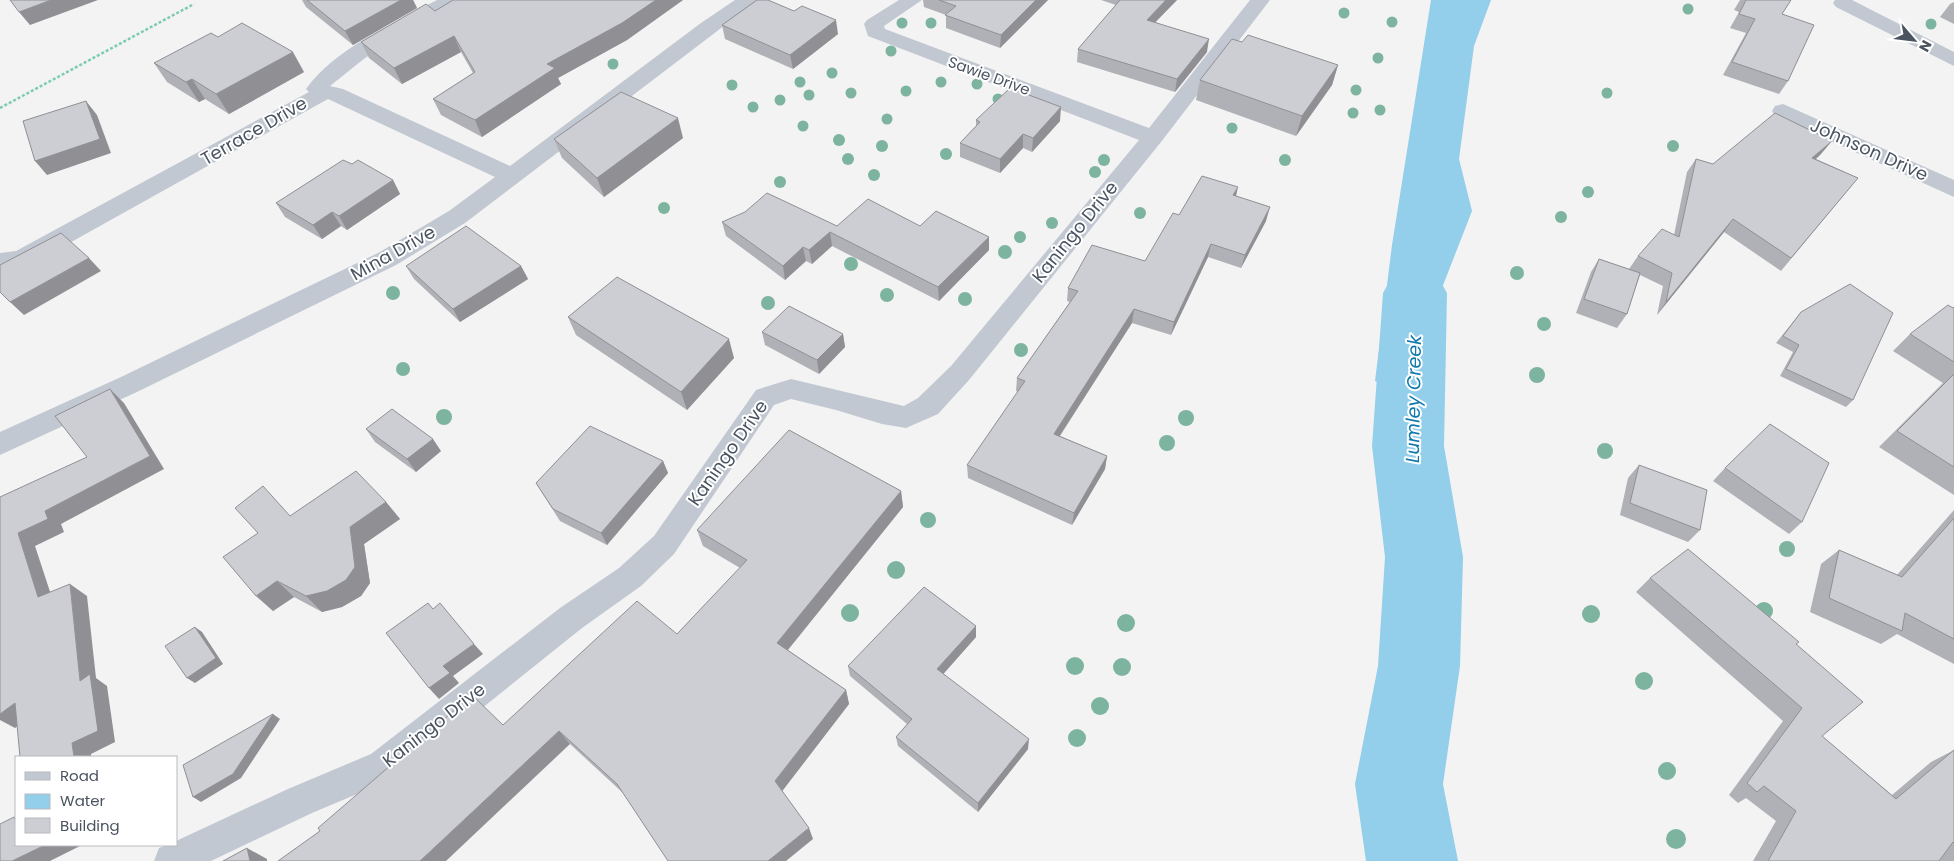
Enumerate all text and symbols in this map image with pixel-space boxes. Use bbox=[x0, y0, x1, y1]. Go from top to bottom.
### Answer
north arrow bbox=[1889, 15, 1939, 65]
text: N bbox=[1914, 37, 1937, 55]
street label: Sawie Drive bbox=[945, 51, 1033, 100]
street label: Terrace Drive bbox=[196, 90, 311, 171]
street label: Johnson Drive bbox=[1806, 112, 1932, 187]
street label: Kaningo Drive bbox=[1026, 176, 1123, 288]
street label: Mina Drive bbox=[346, 219, 440, 286]
water label: Lumley Creek bbox=[1399, 334, 1428, 463]
street label: Kaningo Drive bbox=[682, 395, 773, 511]
street label: Kaningo Drive bbox=[377, 677, 490, 773]
legend bbox=[15, 756, 178, 846]
text: Road bbox=[60, 765, 99, 786]
text: Water bbox=[60, 790, 106, 811]
text: Building bbox=[60, 815, 120, 836]

